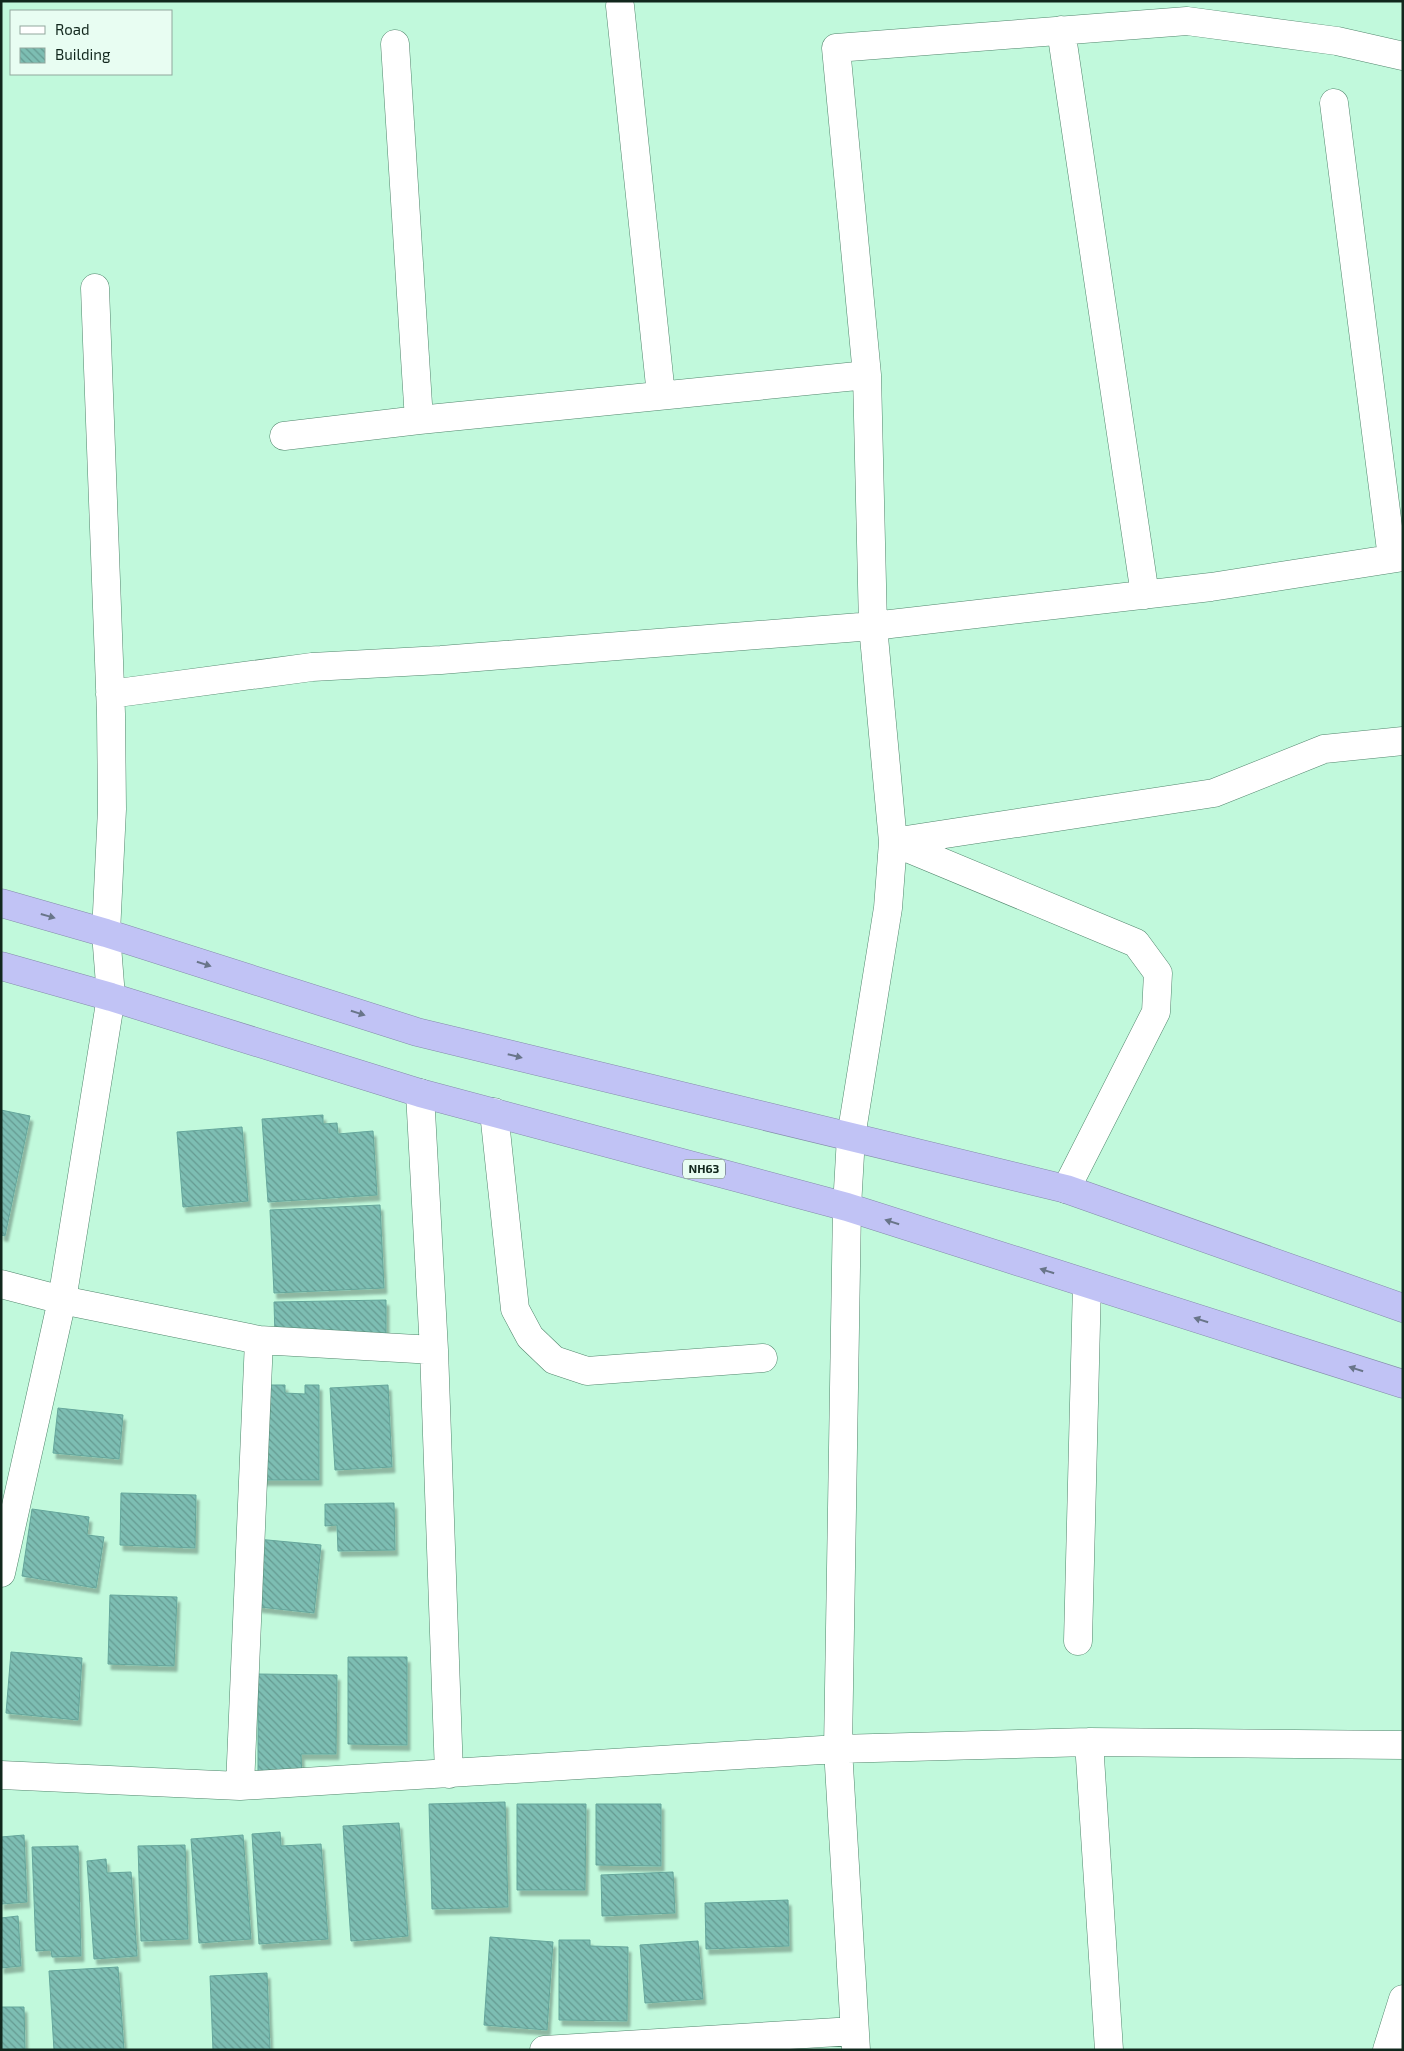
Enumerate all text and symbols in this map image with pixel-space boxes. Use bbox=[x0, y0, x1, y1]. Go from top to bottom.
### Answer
legend bbox=[10, 10, 172, 75]
text: Road bbox=[55, 20, 90, 38]
text: Building bbox=[55, 45, 111, 63]
one-way arrow bbox=[41, 913, 56, 921]
one-way arrow bbox=[196, 960, 211, 968]
one-way arrow bbox=[351, 1010, 366, 1017]
one-way arrow bbox=[508, 1052, 523, 1060]
road number: NH63 bbox=[683, 1160, 725, 1178]
one-way arrow bbox=[884, 1217, 899, 1225]
one-way arrow bbox=[1039, 1266, 1054, 1274]
one-way arrow bbox=[1194, 1316, 1209, 1323]
one-way arrow bbox=[1349, 1365, 1364, 1373]

